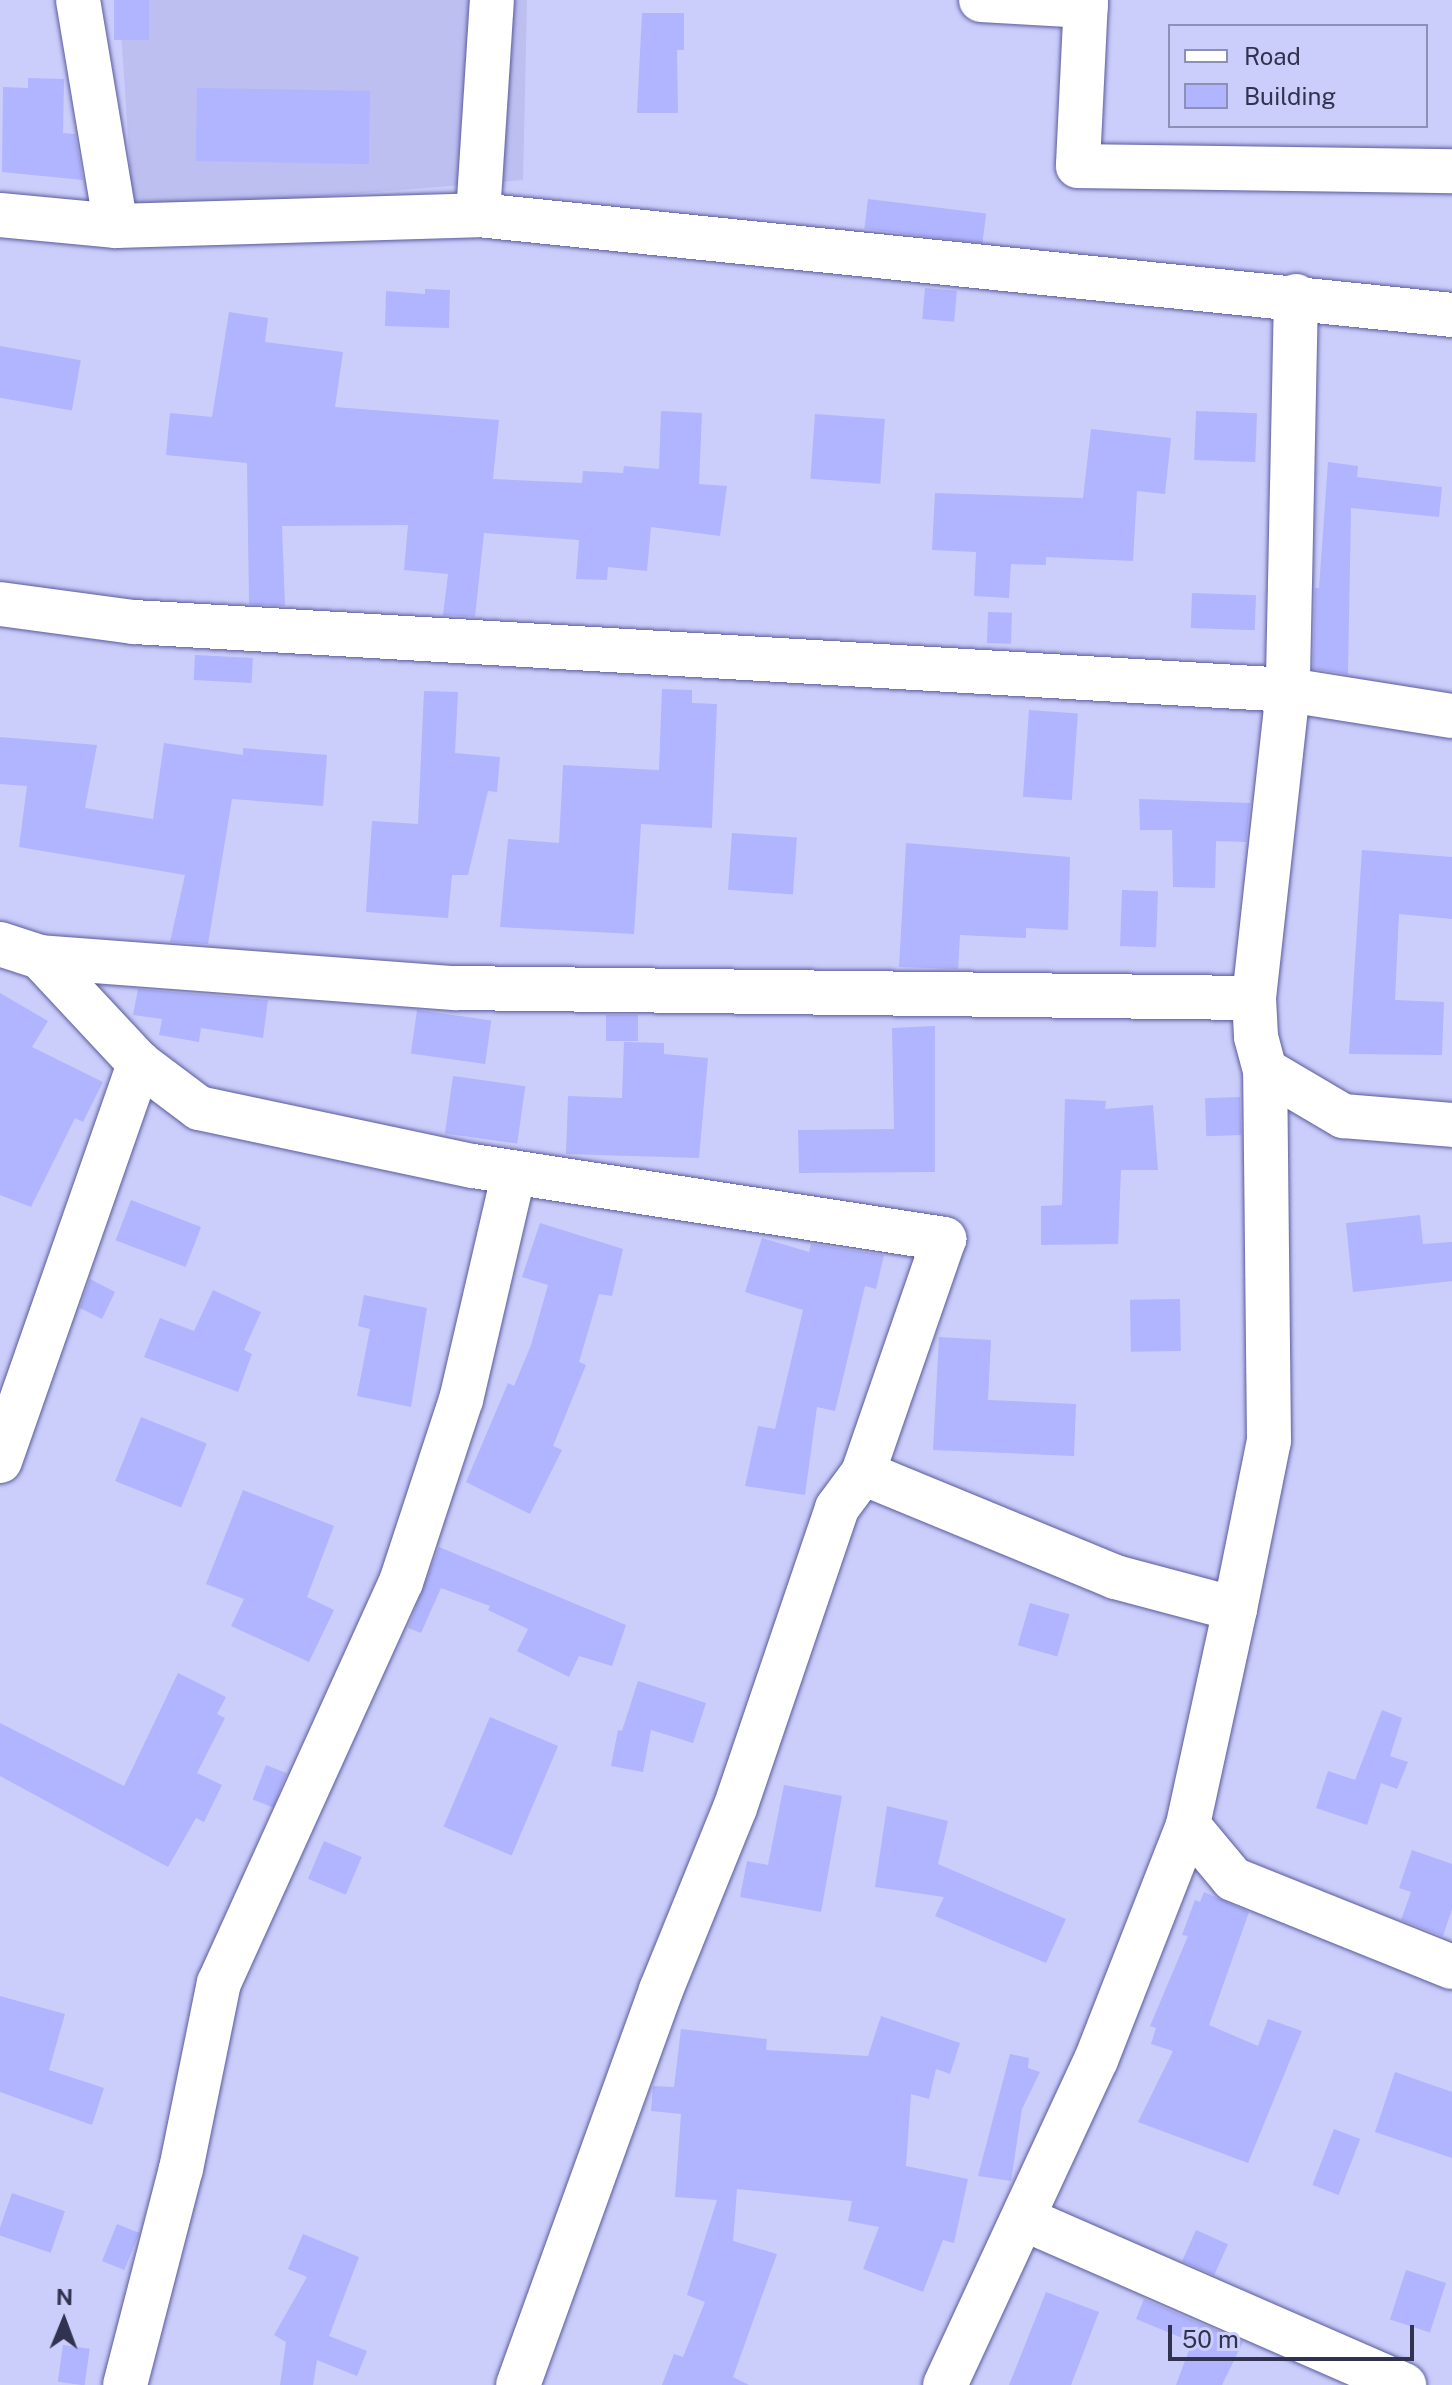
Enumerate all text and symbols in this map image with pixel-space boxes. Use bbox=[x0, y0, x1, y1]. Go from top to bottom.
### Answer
legend bbox=[1168, 24, 1428, 128]
text: Road bbox=[1244, 42, 1301, 70]
text: Building bbox=[1244, 82, 1336, 110]
north arrow bbox=[24, 2281, 104, 2361]
text: N bbox=[56, 2284, 73, 2310]
scale bar bbox=[1172, 2309, 1418, 2359]
text: 50 m bbox=[1182, 2325, 1239, 2353]

